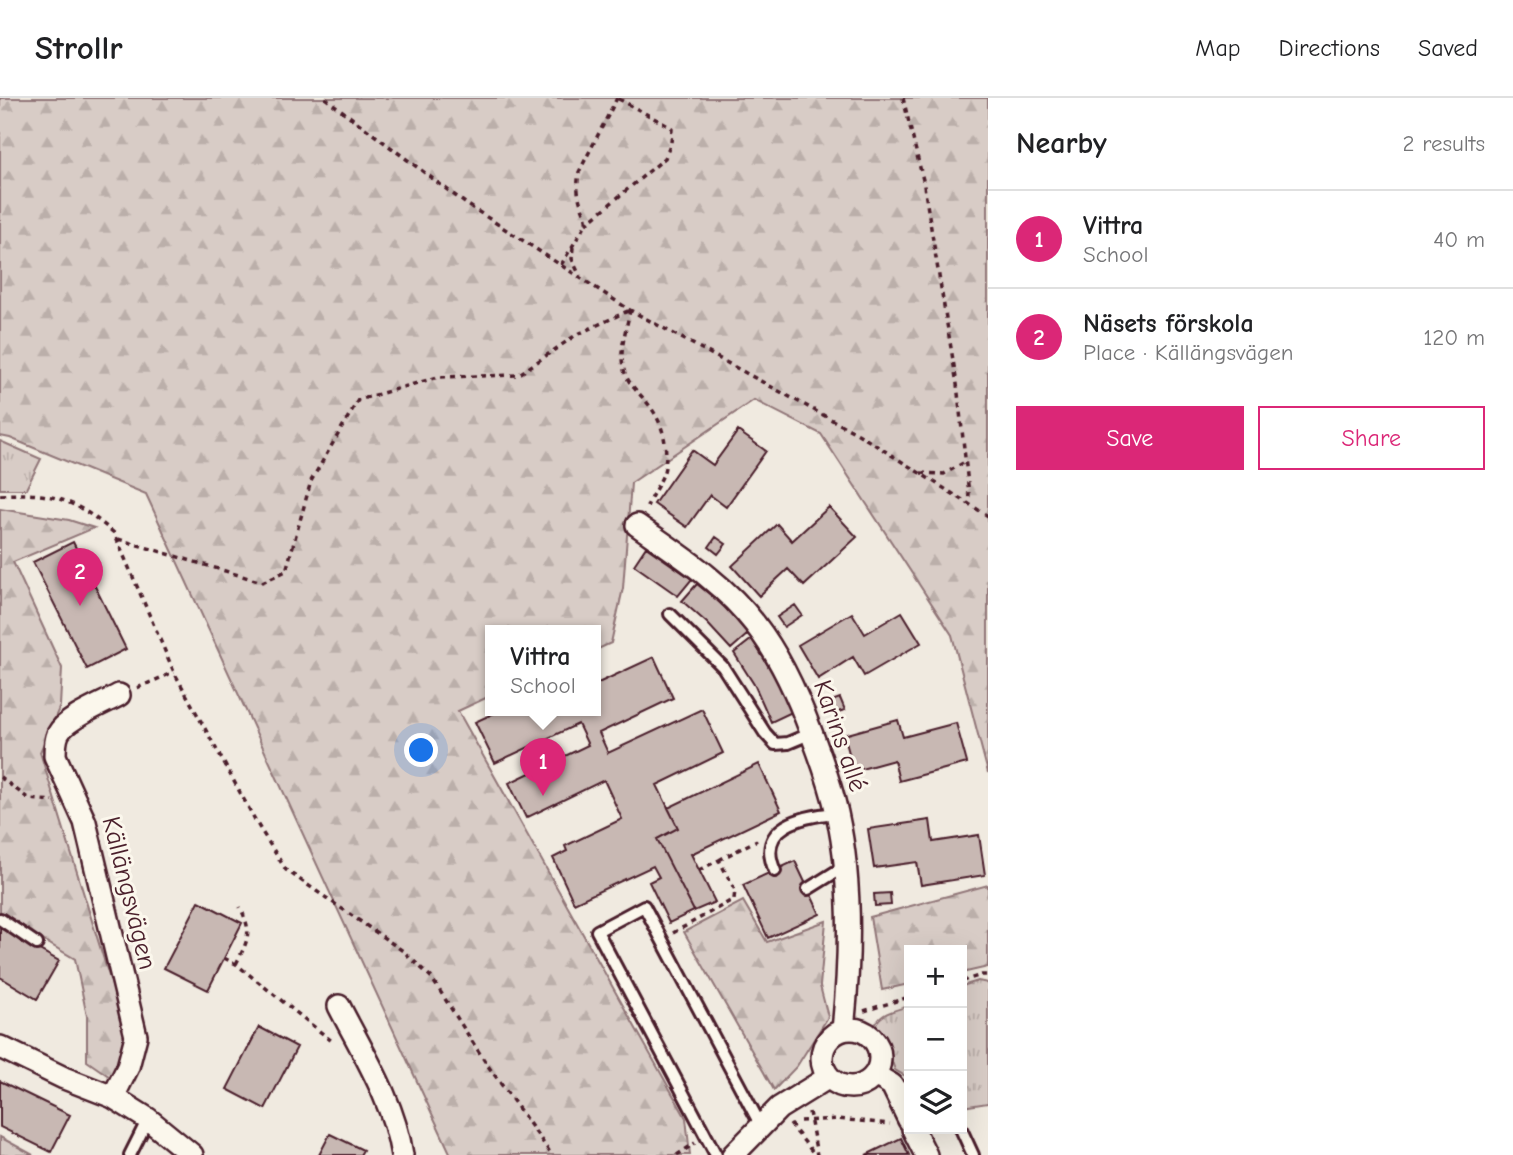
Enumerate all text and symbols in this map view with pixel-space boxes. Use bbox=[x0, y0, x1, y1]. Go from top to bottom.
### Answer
text: Strollr bbox=[35, 29, 123, 67]
text: Map bbox=[1195, 34, 1241, 62]
text: Directions bbox=[1279, 34, 1380, 62]
text: Saved bbox=[1418, 34, 1478, 62]
text: Nearby bbox=[1016, 126, 1107, 161]
text: 2 results bbox=[1403, 130, 1485, 157]
text: Vittra bbox=[1083, 211, 1143, 241]
text: 1 bbox=[1034, 226, 1044, 253]
text: 40 m bbox=[1433, 226, 1485, 253]
text: School bbox=[1083, 241, 1148, 268]
text: Näsets förskola bbox=[1083, 309, 1254, 339]
text: 2 bbox=[1033, 324, 1045, 351]
text: 120 m bbox=[1423, 324, 1485, 351]
text: Place · Källängsvägen bbox=[1083, 339, 1293, 366]
button: Save bbox=[1016, 406, 1244, 470]
button: Share bbox=[1258, 406, 1485, 470]
pin: 2 bbox=[57, 548, 103, 606]
popup bbox=[485, 625, 601, 716]
text: Vittra bbox=[510, 642, 571, 672]
text: School bbox=[510, 672, 576, 699]
street label: Karins allé bbox=[807, 676, 873, 796]
your location bbox=[404, 733, 438, 767]
pin: 1 bbox=[520, 738, 566, 796]
street label: Källängsvägen bbox=[95, 813, 163, 973]
map controls bbox=[904, 945, 967, 1134]
button: + bbox=[904, 945, 967, 1008]
button: − bbox=[904, 1008, 967, 1071]
button: layers bbox=[904, 1071, 967, 1134]

